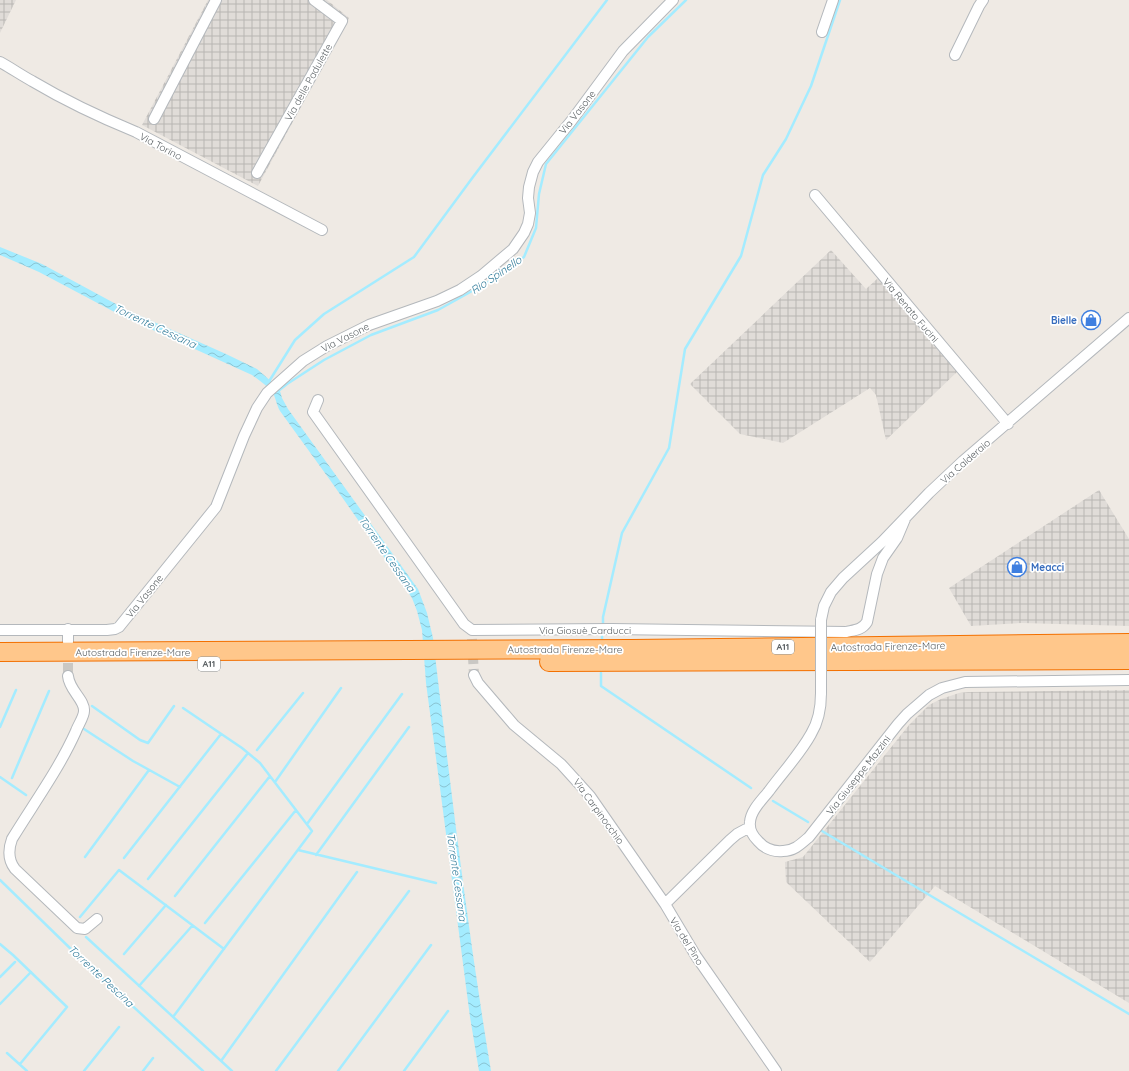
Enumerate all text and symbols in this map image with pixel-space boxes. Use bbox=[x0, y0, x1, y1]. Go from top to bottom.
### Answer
street label: Via delle Padulette bbox=[282, 41, 335, 123]
street label: Via Vasone bbox=[556, 87, 599, 137]
street label: Via Torino bbox=[137, 130, 184, 163]
water label: Rio Spinello bbox=[468, 252, 525, 297]
street label: Via Renato Fucini bbox=[880, 275, 941, 345]
water label: Torrente Cessana bbox=[112, 301, 200, 352]
shop icon: Bielle bbox=[1080, 309, 1102, 331]
place label: Bielle bbox=[1051, 314, 1077, 327]
street label: Via Vasone bbox=[319, 320, 372, 355]
street label: Via Calderaio bbox=[938, 436, 993, 487]
water label: Torrente Cessana bbox=[356, 513, 419, 596]
shop icon: Meacci bbox=[1006, 556, 1028, 578]
place label: Meacci bbox=[1031, 561, 1064, 574]
street label: Via Vasone bbox=[123, 572, 166, 621]
street label: Via Giosuè Carducci bbox=[539, 624, 631, 637]
street label: Autostrada Firenze-Mare bbox=[830, 639, 946, 654]
road number: A11 bbox=[772, 640, 794, 654]
street label: Autostrada Firenze-Mare bbox=[508, 643, 623, 656]
street label: Autostrada Firenze-Mare bbox=[76, 646, 191, 659]
road number: A11 bbox=[198, 657, 220, 671]
street label: Via Giuseppe Mazzini bbox=[823, 733, 893, 818]
street label: Via Carpinocchio bbox=[570, 776, 627, 847]
water label: Torrente Cessana bbox=[444, 832, 470, 923]
street label: Via del Pino bbox=[667, 915, 706, 968]
water label: Torrente Pescina bbox=[65, 942, 138, 1011]

